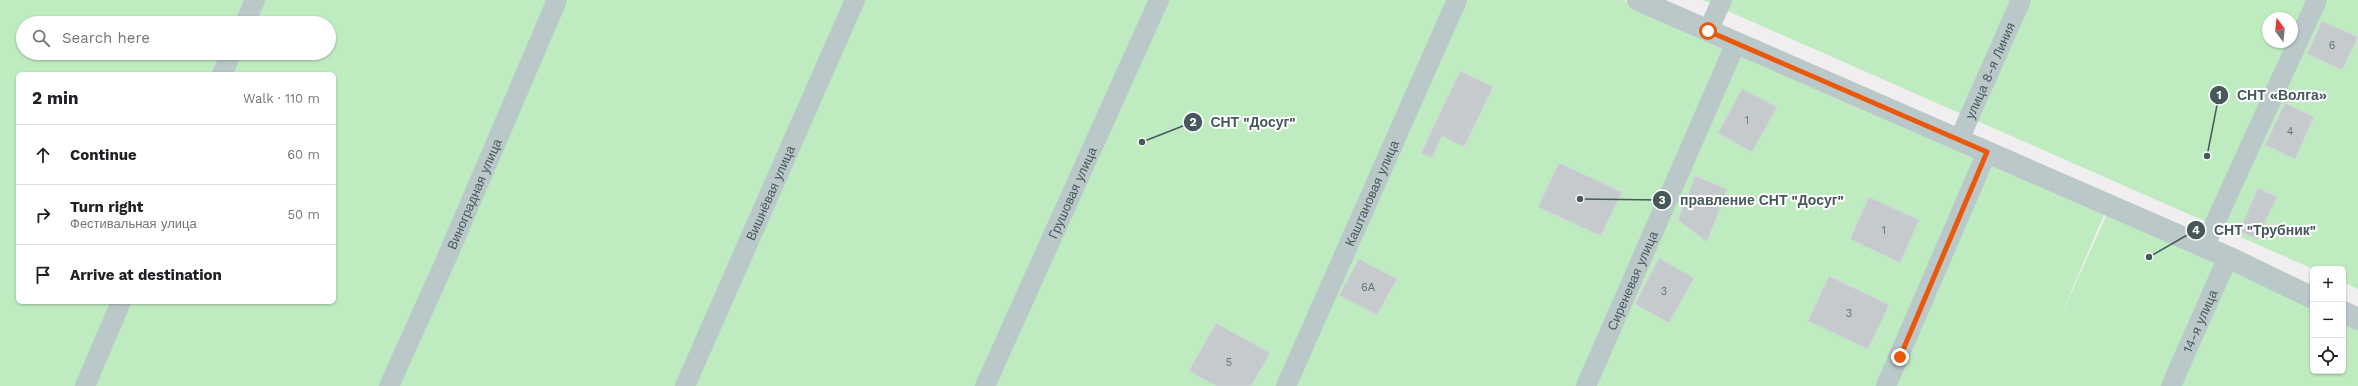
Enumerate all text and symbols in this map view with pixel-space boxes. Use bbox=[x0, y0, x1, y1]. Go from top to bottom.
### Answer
north arrow bbox=[2262, 12, 2298, 48]
search box bbox=[16, 16, 336, 60]
street label: улица 8-я Линия bbox=[1962, 20, 2018, 121]
route start bbox=[1699, 22, 1717, 40]
icon: search bbox=[30, 27, 52, 49]
text: Search here bbox=[62, 29, 150, 47]
house number: 6 bbox=[2329, 39, 2336, 52]
callout: СНТ «Волга» bbox=[2209, 82, 2335, 108]
text: СНТ «Волга» bbox=[2237, 87, 2327, 103]
text: 2 min bbox=[32, 88, 78, 108]
text: 1 bbox=[2216, 88, 2222, 102]
text: Walk · 110 m bbox=[243, 91, 320, 106]
callout: СНТ "Досуг" bbox=[1183, 109, 1304, 135]
text: СНТ "Досуг" bbox=[1210, 114, 1296, 130]
house number: 1 bbox=[1745, 114, 1749, 127]
text: 2 bbox=[1189, 115, 1197, 129]
house number: 4 bbox=[2287, 125, 2294, 138]
street label: Виноградная улица bbox=[444, 136, 505, 252]
street label: Каштановая улица bbox=[1342, 137, 1402, 248]
street label: Вишнёвая улица bbox=[743, 143, 798, 243]
icon: ahead bbox=[32, 144, 54, 166]
street label: Грушовая улица bbox=[1045, 144, 1100, 241]
text: Continue bbox=[70, 146, 137, 164]
text: 60 m bbox=[287, 147, 320, 162]
callout: правление СНТ "Досуг" bbox=[1652, 187, 1852, 213]
text: правление СНТ "Досуг" bbox=[1680, 192, 1844, 208]
text: 3 bbox=[1658, 193, 1666, 207]
text: Turn right bbox=[70, 198, 143, 216]
icon: right bbox=[32, 204, 54, 226]
text: 50 m bbox=[288, 207, 320, 222]
text: Фестивальная улица bbox=[70, 216, 197, 231]
callout: СНТ "Трубник" bbox=[2186, 217, 2324, 243]
text: СНТ "Трубник" bbox=[2214, 222, 2316, 238]
text: 4 bbox=[2192, 223, 2200, 237]
house number: 1 bbox=[1882, 224, 1886, 237]
street label: Сиреневая улица bbox=[1604, 228, 1661, 333]
icon: arrive bbox=[32, 264, 54, 286]
text: Arrive at destination bbox=[70, 266, 222, 284]
map controls bbox=[2310, 266, 2346, 374]
button: + bbox=[2310, 266, 2346, 302]
house number: 6А bbox=[1361, 281, 1376, 294]
house number: 3 bbox=[1661, 285, 1667, 298]
street label: 14-я улица bbox=[2180, 287, 2221, 355]
button: − bbox=[2310, 302, 2346, 338]
house number: 3 bbox=[1846, 307, 1852, 320]
button: locate bbox=[2310, 338, 2346, 374]
route end bbox=[1891, 348, 1909, 366]
house number: 5 bbox=[1226, 356, 1232, 369]

